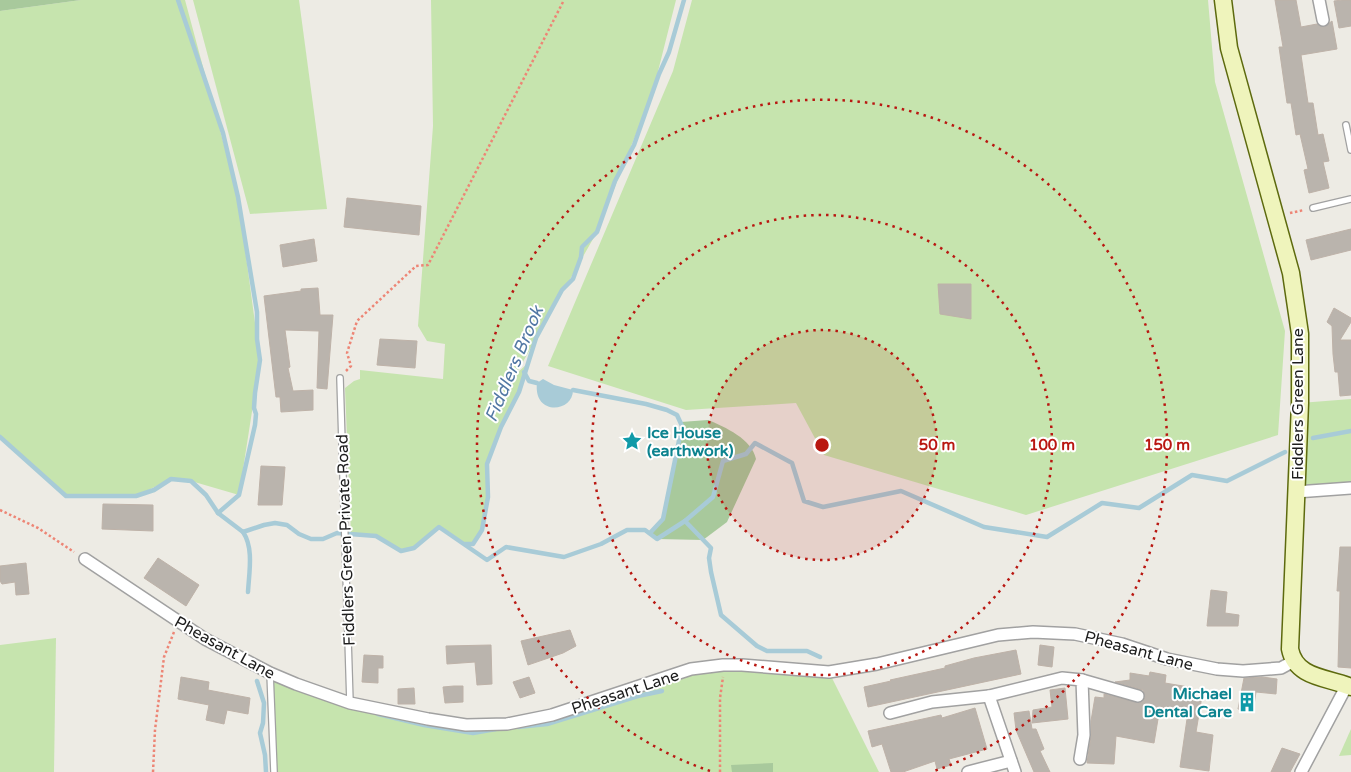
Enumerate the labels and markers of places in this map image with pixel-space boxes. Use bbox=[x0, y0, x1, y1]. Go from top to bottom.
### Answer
place label: Ice House (earthwork) bbox=[647, 423, 734, 461]
place icon: Ice House (earthwork) bbox=[621, 430, 643, 452]
centre of rings bbox=[813, 436, 831, 454]
place label: Michael Dental Care bbox=[1143, 684, 1232, 722]
building icon: Michael Dental Care bbox=[1236, 691, 1258, 713]

